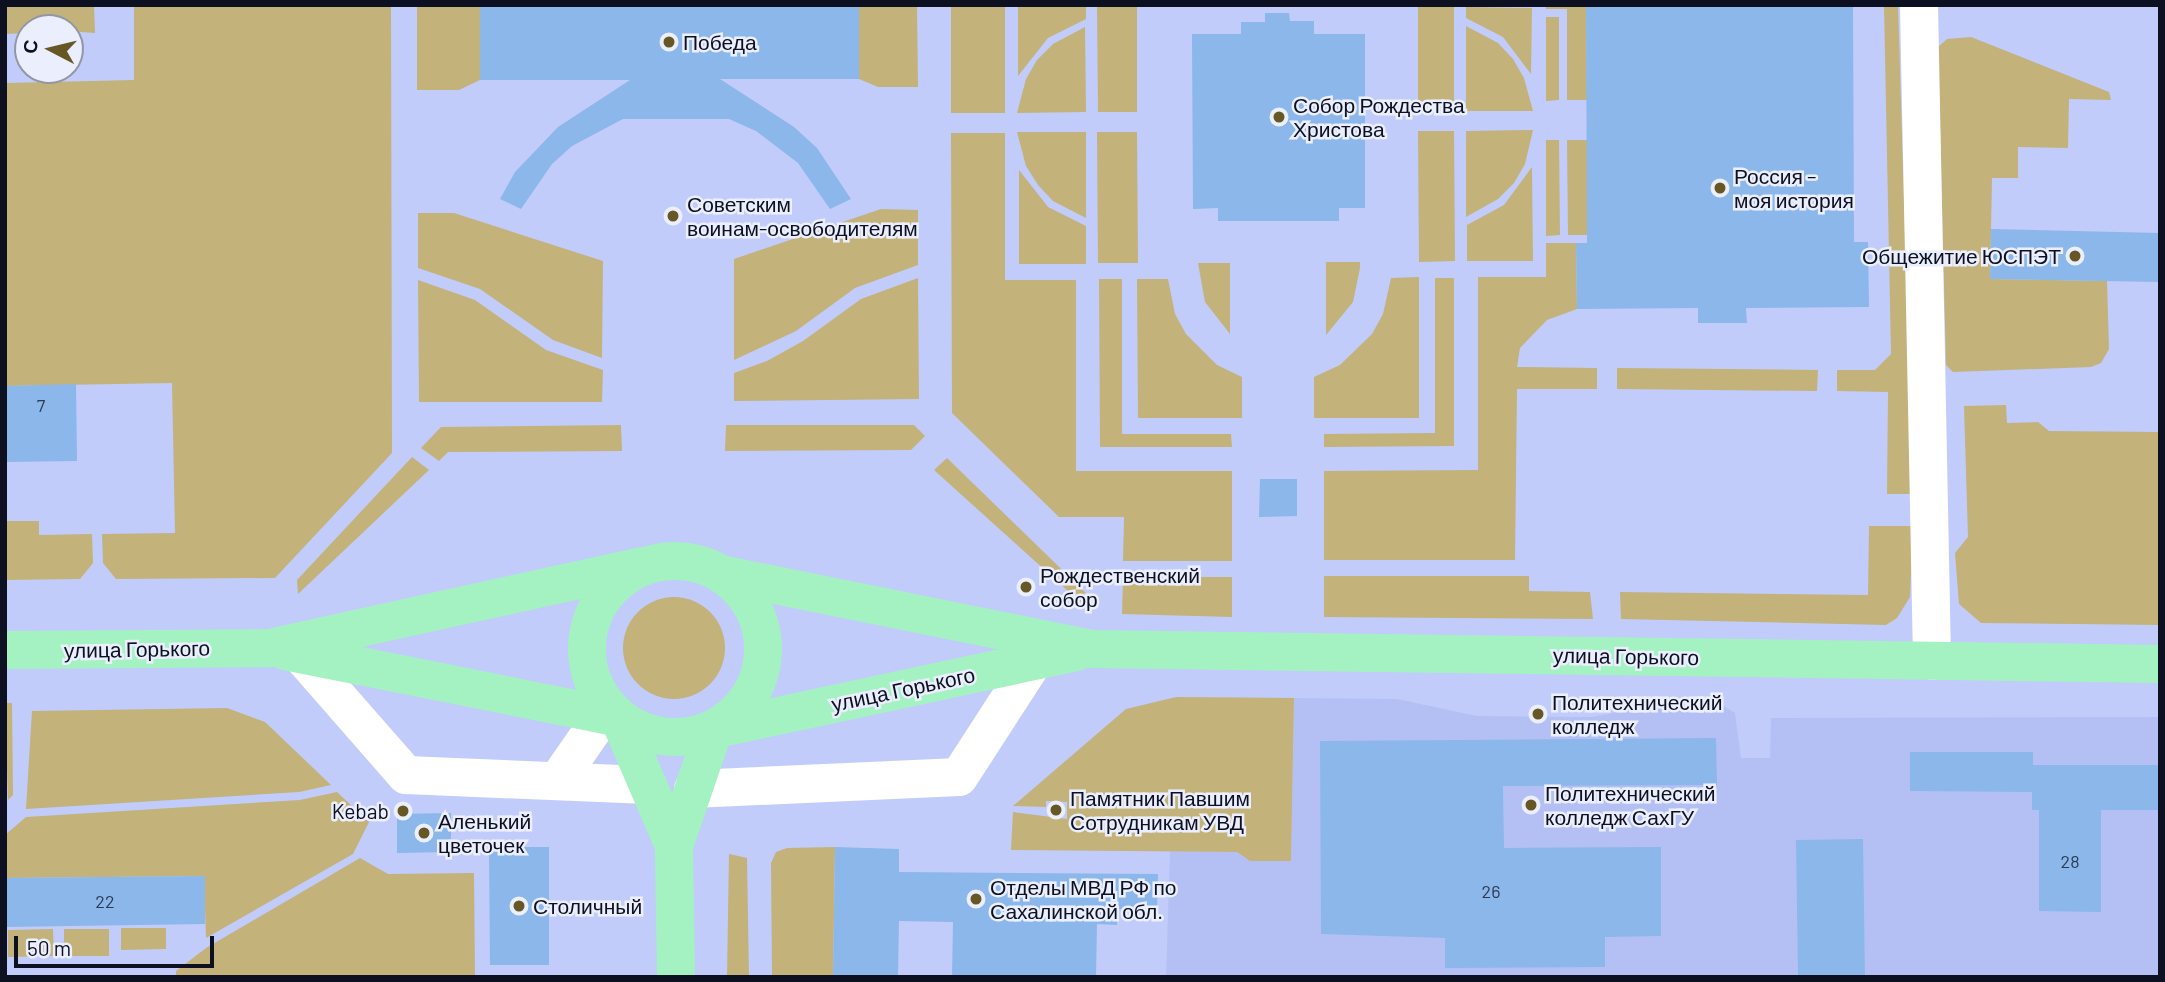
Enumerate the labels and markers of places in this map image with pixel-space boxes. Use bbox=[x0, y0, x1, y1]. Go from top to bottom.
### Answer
place label: Победа bbox=[683, 29, 757, 55]
marker: Победа bbox=[661, 34, 677, 50]
place label: Собор Рождества Христова bbox=[1293, 92, 1465, 142]
marker: Собор Рождества Христова bbox=[1271, 109, 1287, 125]
place label: Россия – моя история bbox=[1734, 163, 1854, 213]
marker: Россия – моя история bbox=[1712, 180, 1728, 196]
place label: Советским воинам-освободителям bbox=[687, 191, 918, 241]
marker: Советским воинам-освободителям bbox=[665, 208, 681, 224]
place label: Общежитие ЮСПЭТ bbox=[1862, 243, 2061, 269]
marker: Общежитие ЮСПЭТ bbox=[2067, 248, 2083, 264]
place label: Рождественский собор bbox=[1040, 562, 1200, 612]
marker: Рождественский собор bbox=[1018, 579, 1034, 595]
place label: Политехнический колледж bbox=[1552, 689, 1722, 739]
marker: Политехнический колледж bbox=[1530, 706, 1546, 722]
place label: Политехнический колледж СахГУ bbox=[1545, 780, 1715, 830]
place label: Памятник Павшим Сотрудникам УВД bbox=[1070, 785, 1250, 835]
marker: Политехнический колледж СахГУ bbox=[1523, 797, 1539, 813]
place label: Kebab bbox=[332, 798, 389, 824]
marker: Памятник Павшим Сотрудникам УВД bbox=[1048, 802, 1064, 818]
marker: Kebab bbox=[395, 803, 411, 819]
place label: Аленький цветочек bbox=[438, 808, 531, 858]
marker: Аленький цветочек bbox=[416, 825, 432, 841]
place label: Отделы МВД РФ по Сахалинской обл. bbox=[990, 874, 1176, 924]
marker: Отделы МВД РФ по Сахалинской обл. bbox=[968, 891, 984, 907]
place label: Столичный bbox=[533, 893, 642, 919]
marker: Столичный bbox=[511, 898, 527, 914]

